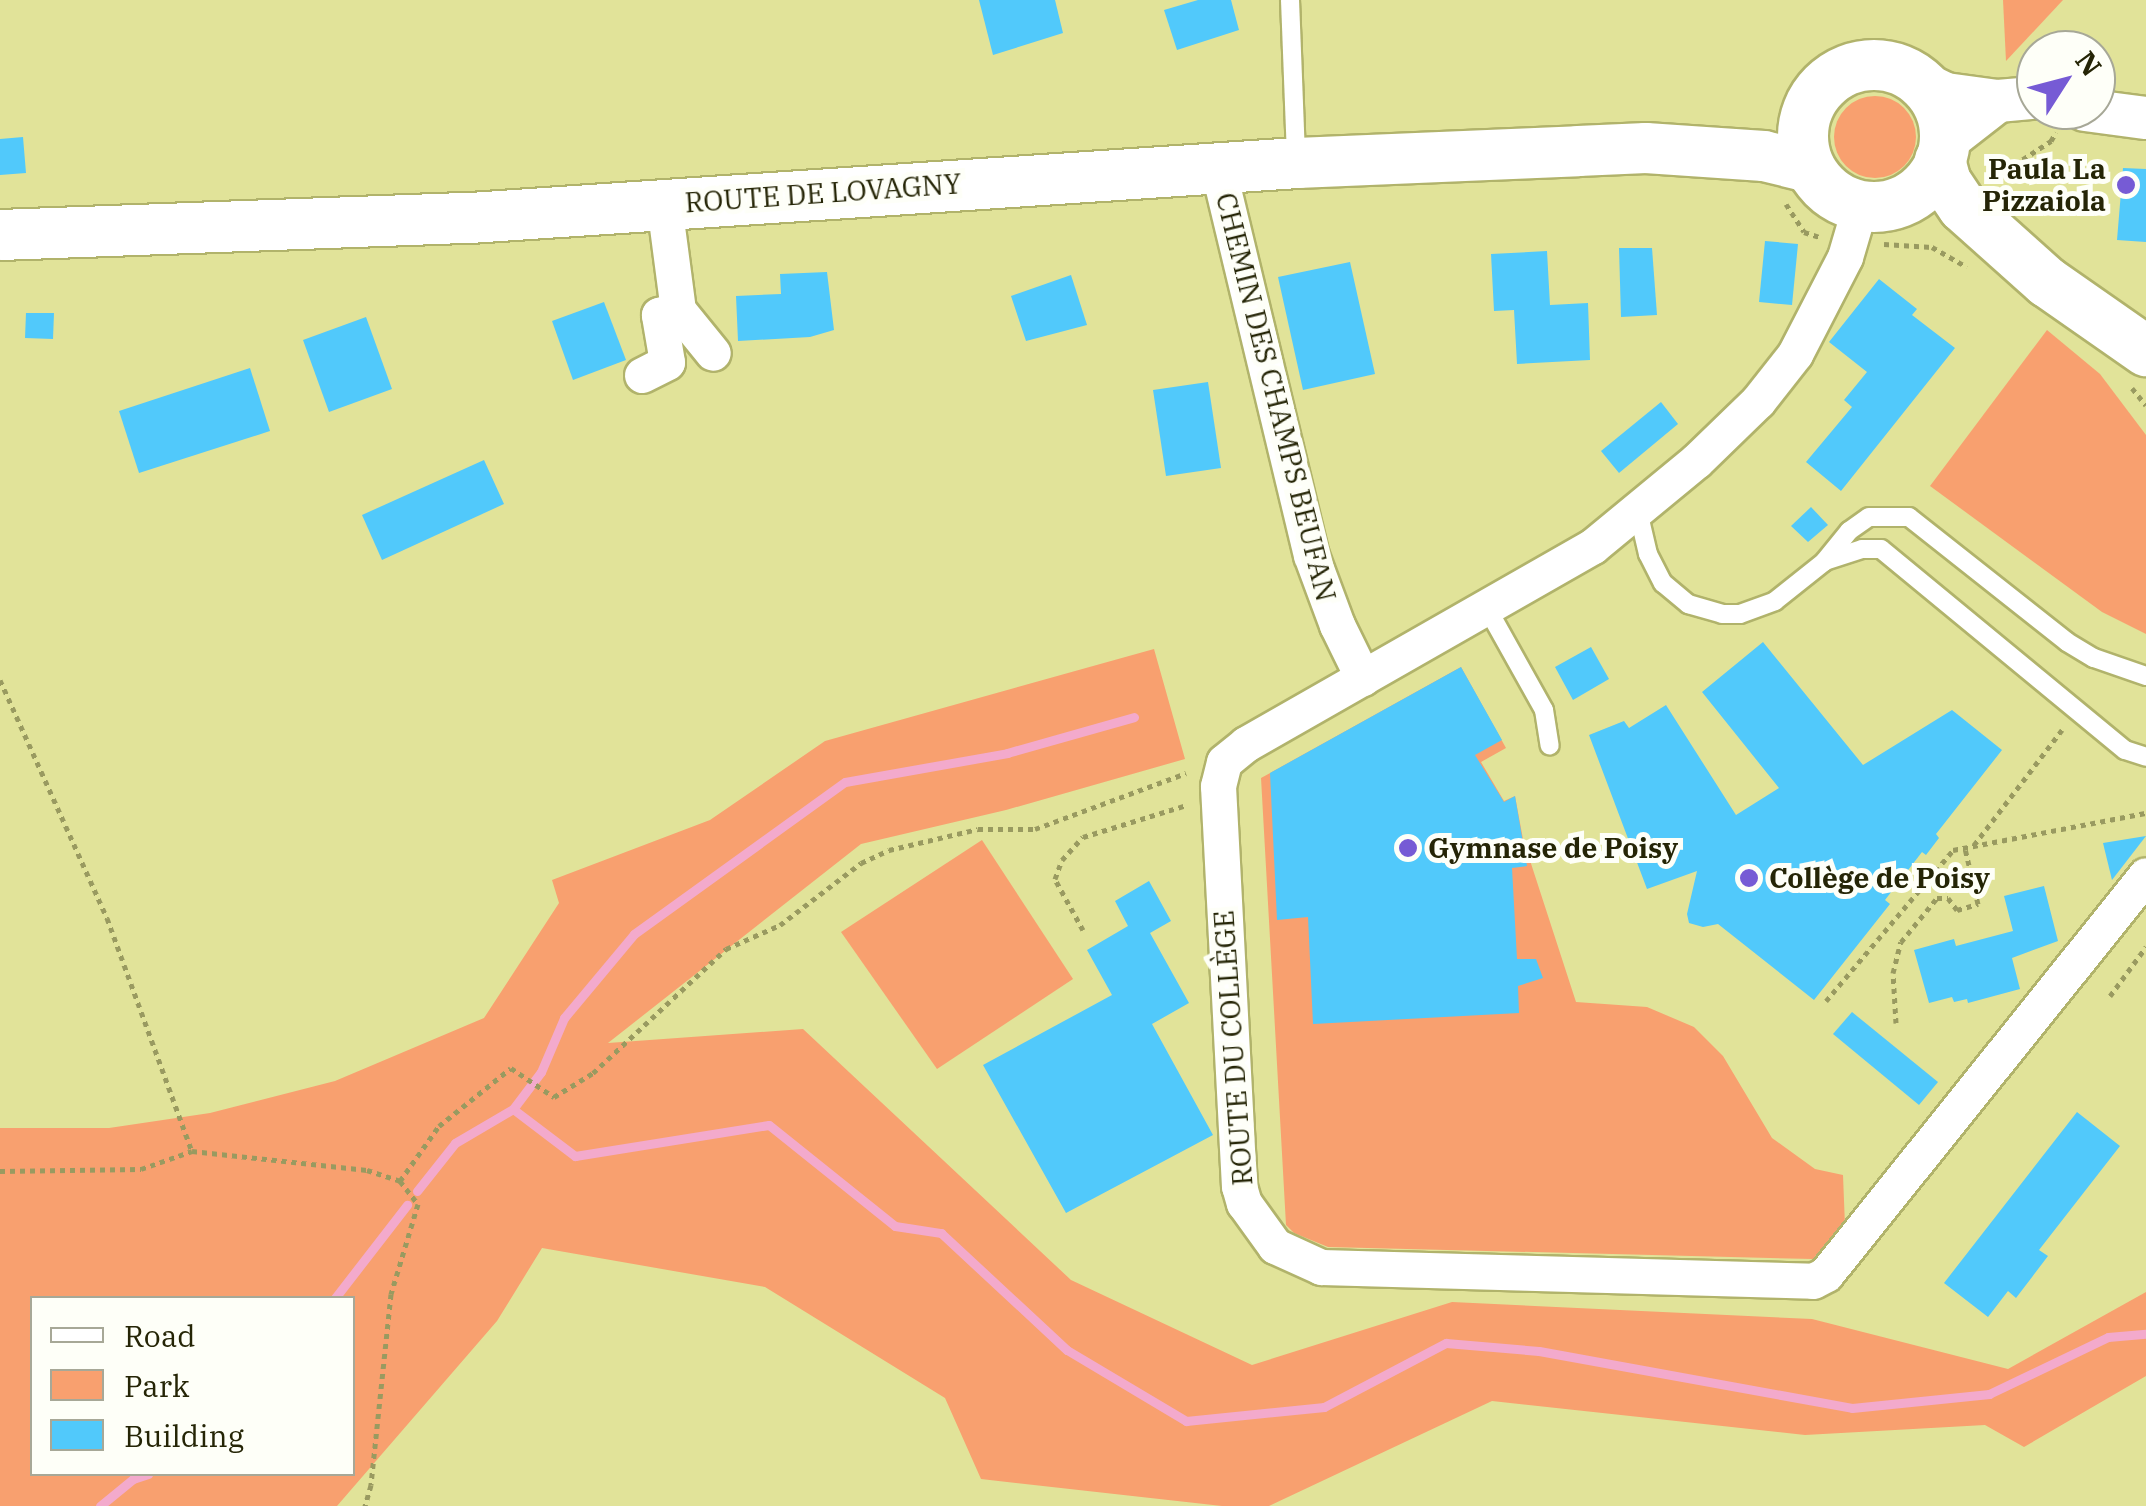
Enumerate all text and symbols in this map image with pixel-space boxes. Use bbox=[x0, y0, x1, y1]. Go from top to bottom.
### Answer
north arrow bbox=[2016, 30, 2116, 130]
text: N bbox=[2068, 43, 2111, 83]
place label: Paula La Pizzaiola bbox=[1982, 152, 2106, 218]
street label: ROUTE DE LOVAGNY bbox=[684, 167, 962, 219]
marker: Paula La Pizzaiola bbox=[2115, 174, 2137, 196]
street label: CHEMIN DES CHAMPS BEUFAN bbox=[1209, 189, 1343, 605]
place label: Gymnase de Poisy bbox=[1428, 831, 1678, 865]
marker: Gymnase de Poisy bbox=[1397, 837, 1419, 859]
place label: Collège de Poisy bbox=[1769, 861, 1990, 895]
marker: Collège de Poisy bbox=[1738, 867, 1760, 889]
street label: ROUTE DU COLLÈGE bbox=[1207, 909, 1259, 1187]
legend bbox=[30, 1296, 355, 1476]
text: Road bbox=[124, 1316, 196, 1355]
text: Park bbox=[124, 1366, 190, 1405]
text: Building bbox=[124, 1416, 244, 1455]

